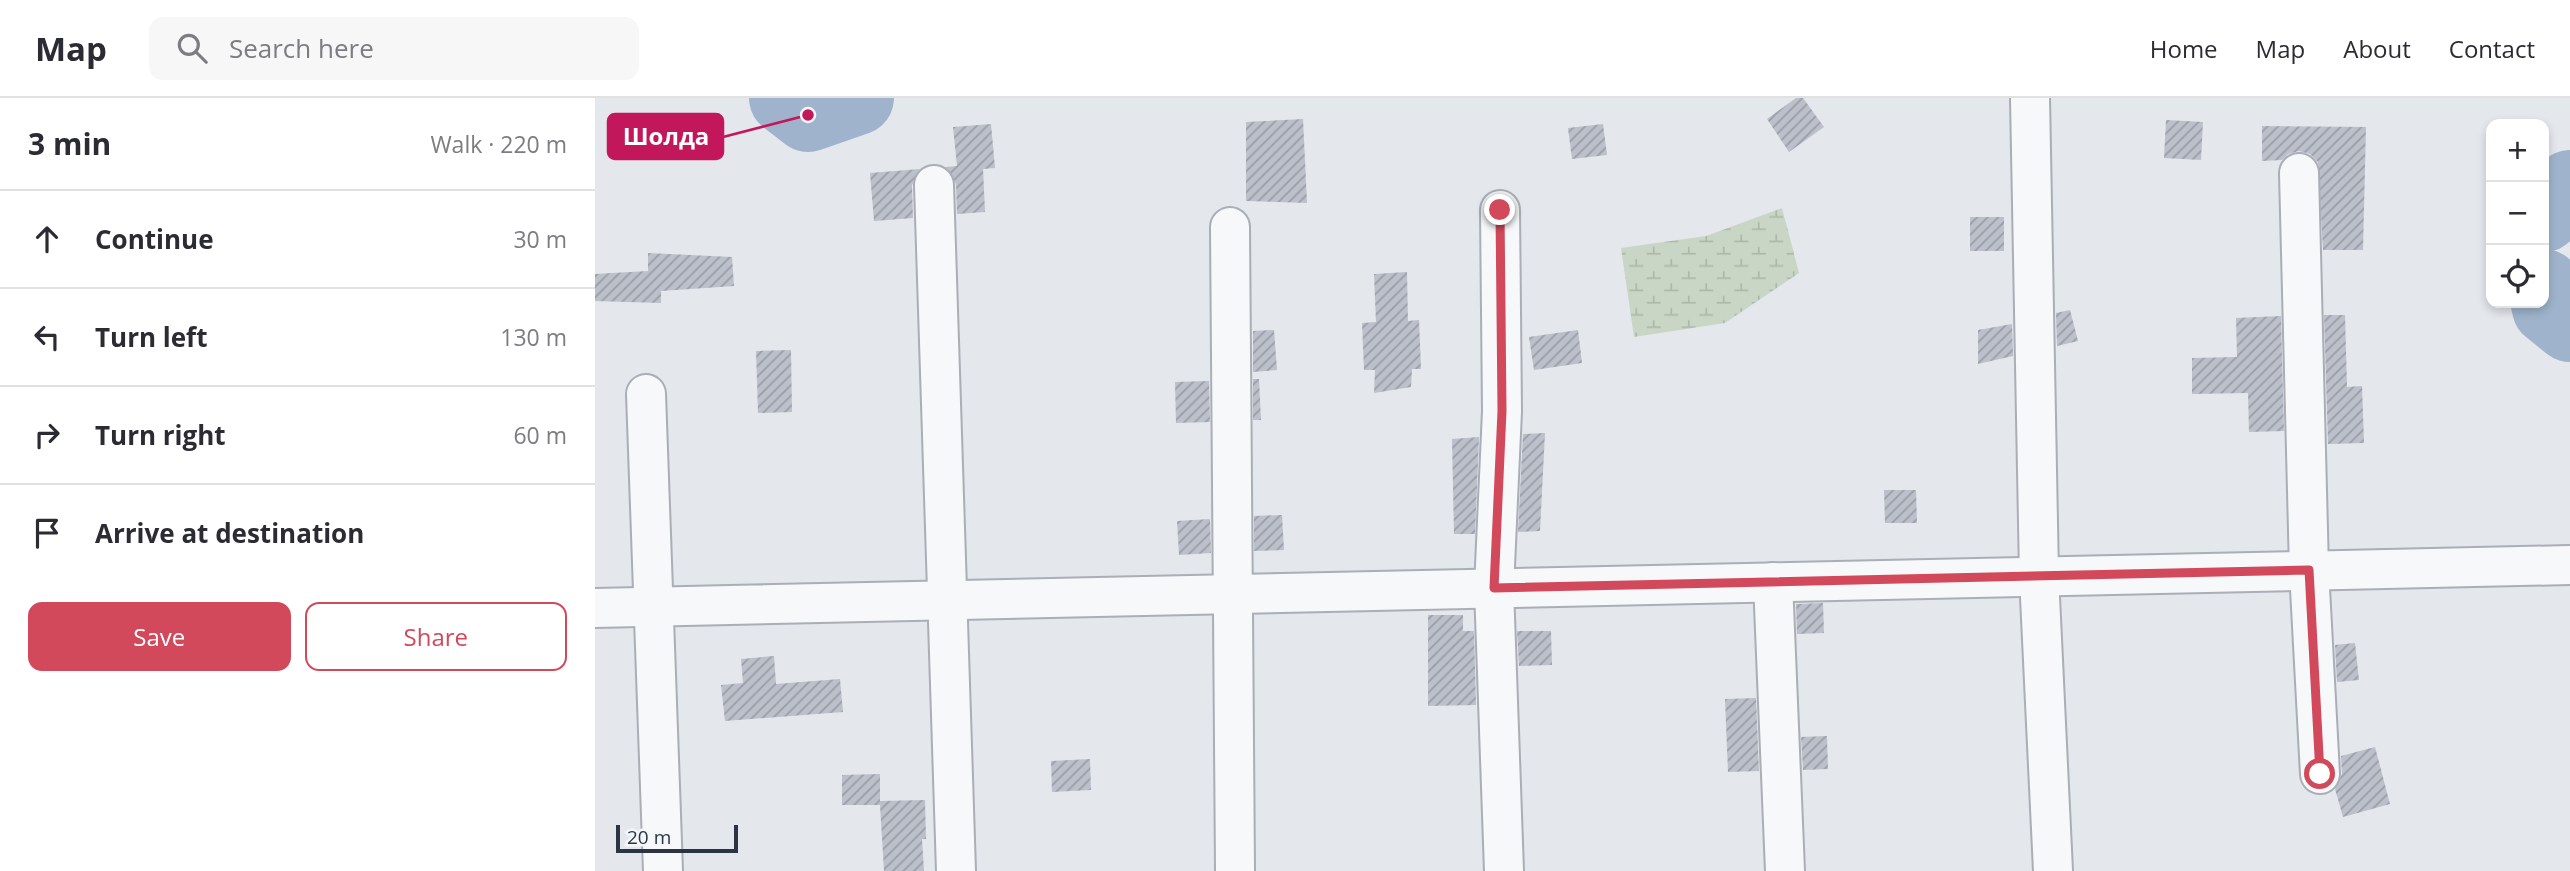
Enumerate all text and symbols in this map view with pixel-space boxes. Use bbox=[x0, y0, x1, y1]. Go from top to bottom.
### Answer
search box bbox=[149, 17, 639, 80]
text: Map bbox=[35, 26, 107, 71]
icon: search bbox=[173, 29, 211, 67]
text: Search here bbox=[229, 30, 374, 66]
text: Home bbox=[2150, 32, 2218, 65]
text: Map bbox=[2256, 32, 2305, 65]
text: About bbox=[2343, 32, 2411, 65]
text: Contact bbox=[2449, 32, 2535, 65]
callout: Шолда bbox=[608, 114, 723, 159]
text: Шолда bbox=[623, 119, 709, 152]
map controls bbox=[2486, 119, 2549, 308]
button: + bbox=[2486, 119, 2549, 182]
text: 3 min bbox=[28, 123, 111, 164]
text: Walk · 220 m bbox=[430, 128, 567, 160]
button: − bbox=[2486, 182, 2549, 245]
route end bbox=[1484, 194, 1515, 225]
icon: ahead bbox=[28, 220, 66, 258]
text: Continue bbox=[95, 221, 214, 257]
text: 30 m bbox=[513, 223, 567, 255]
button: locate bbox=[2486, 245, 2549, 308]
icon: left bbox=[28, 318, 66, 356]
text: Turn left bbox=[95, 319, 207, 355]
text: 130 m bbox=[500, 321, 567, 353]
icon: right bbox=[28, 416, 66, 454]
text: Turn right bbox=[95, 417, 226, 453]
text: 60 m bbox=[513, 419, 567, 451]
icon: arrive bbox=[28, 514, 66, 552]
text: Arrive at destination bbox=[95, 515, 364, 551]
button: Save bbox=[28, 602, 291, 671]
button: Share bbox=[305, 602, 567, 671]
route start bbox=[2304, 758, 2335, 789]
scale bar bbox=[616, 822, 739, 854]
text: 20 m bbox=[627, 824, 671, 850]

